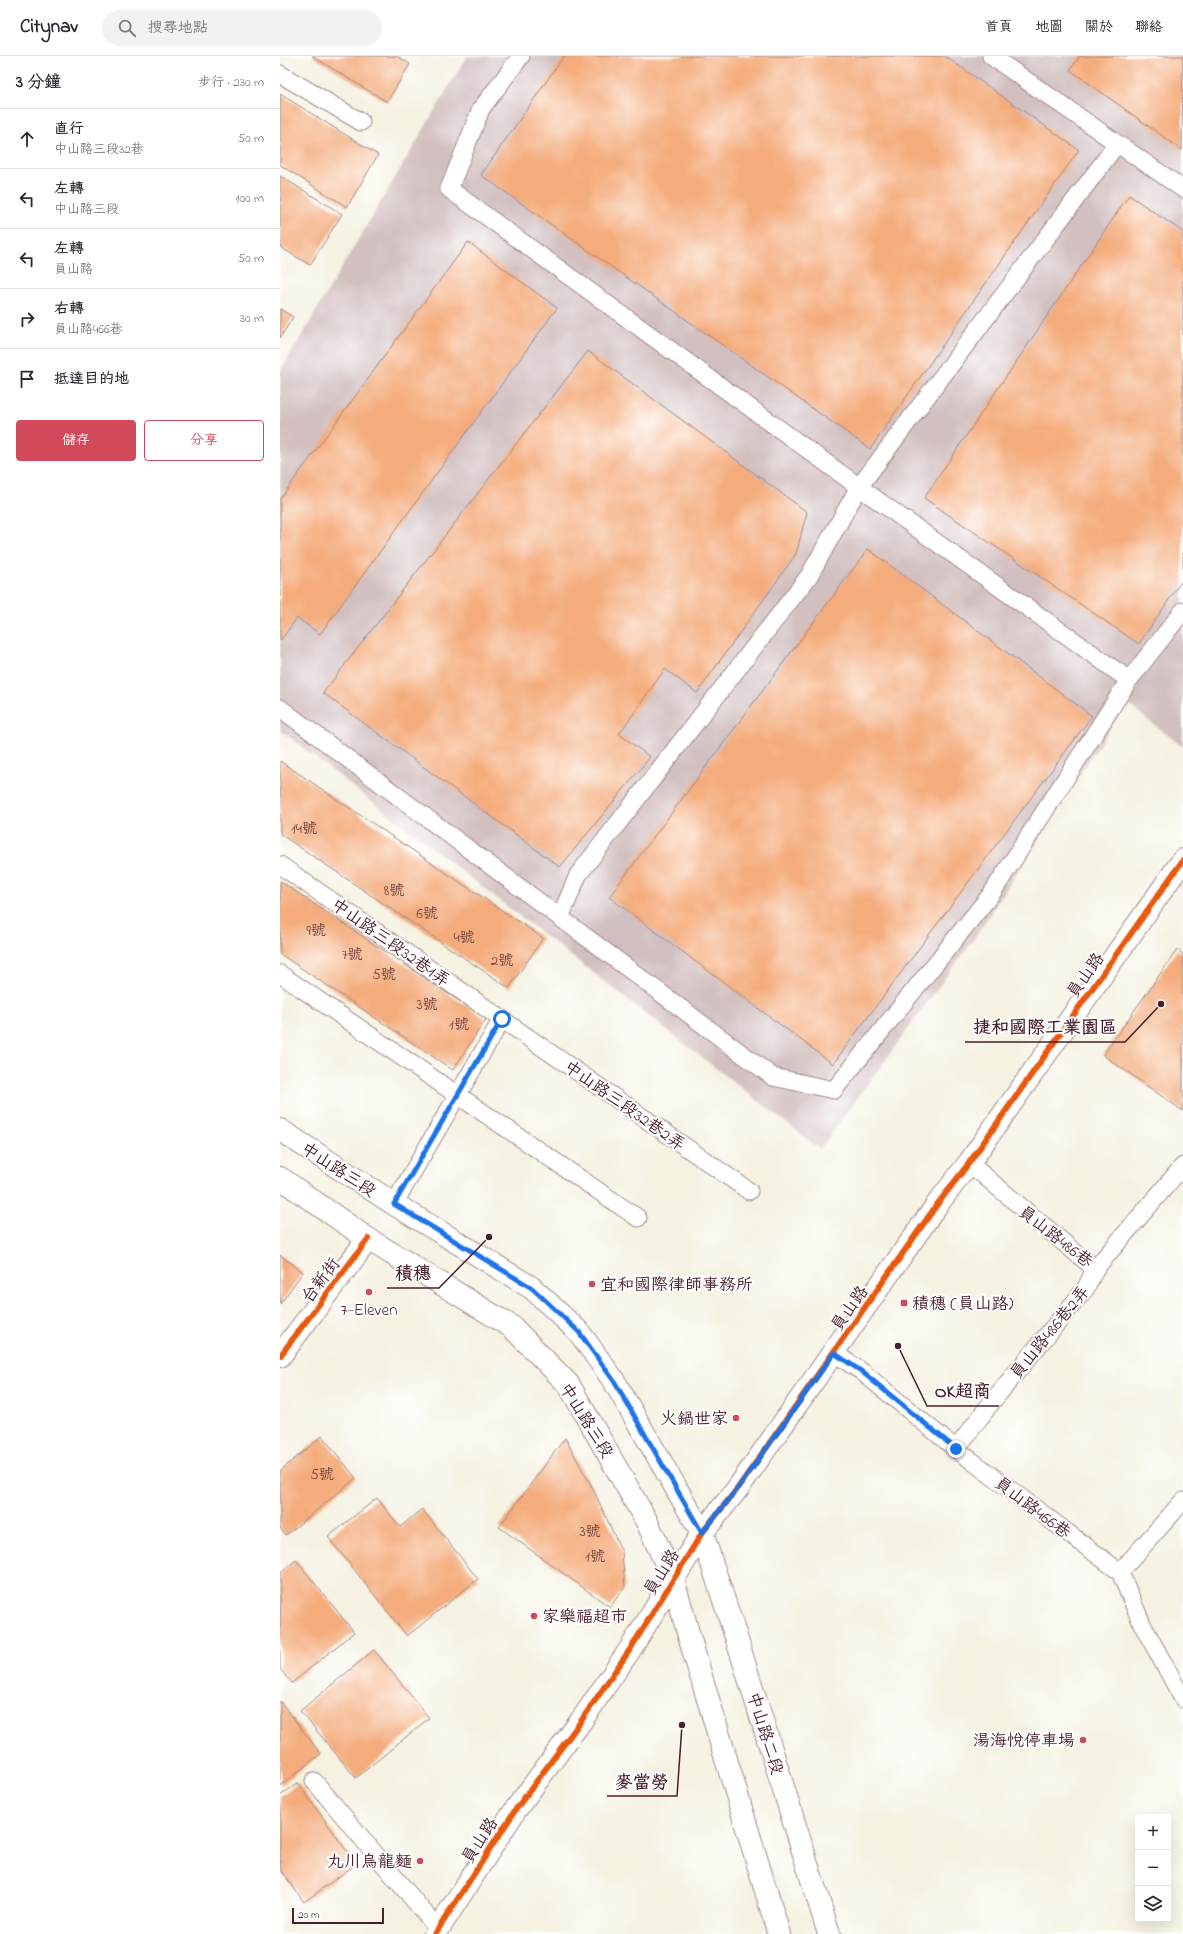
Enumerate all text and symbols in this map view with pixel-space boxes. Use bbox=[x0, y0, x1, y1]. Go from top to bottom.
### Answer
search box bbox=[102, 10, 382, 46]
text: Citynav bbox=[20, 14, 78, 41]
icon: search bbox=[116, 17, 138, 39]
text: 搜尋地點 bbox=[148, 17, 208, 39]
text: 首頁 bbox=[985, 17, 1013, 38]
text: 地圖 bbox=[1035, 17, 1063, 38]
text: 關於 bbox=[1085, 17, 1113, 38]
text: 聯絡 bbox=[1135, 17, 1163, 38]
text: 3 分鐘 bbox=[16, 70, 61, 95]
text: 步行 · 230 m bbox=[198, 73, 264, 92]
text: 直行 bbox=[54, 118, 84, 140]
icon: ahead bbox=[16, 128, 38, 150]
text: 50 m bbox=[238, 129, 264, 148]
text: 中山路三段32巷 bbox=[54, 140, 144, 159]
text: 左轉 bbox=[54, 178, 84, 200]
icon: left bbox=[16, 188, 38, 210]
text: 100 m bbox=[235, 189, 264, 208]
text: 中山路三段 bbox=[54, 200, 119, 219]
text: 左轉 bbox=[54, 238, 84, 260]
icon: left bbox=[16, 248, 38, 270]
text: 50 m bbox=[238, 249, 264, 268]
text: 員山路 bbox=[54, 260, 93, 279]
text: 右轉 bbox=[54, 298, 84, 320]
icon: right bbox=[16, 308, 38, 330]
text: 30 m bbox=[240, 309, 264, 328]
text: 員山路466巷 bbox=[54, 320, 123, 339]
icon: arrive bbox=[16, 368, 38, 390]
text: 抵達目的地 bbox=[54, 368, 129, 390]
button: 儲存 bbox=[16, 420, 136, 461]
button: 分享 bbox=[144, 420, 264, 461]
house number: 14號 bbox=[291, 818, 317, 840]
house number: 8號 bbox=[384, 880, 404, 902]
street label: 中山路三段32巷1弄 bbox=[326, 893, 455, 994]
house number: 6號 bbox=[416, 903, 438, 925]
house number: 9號 bbox=[306, 920, 326, 942]
house number: 4號 bbox=[453, 927, 475, 949]
house number: 7號 bbox=[341, 944, 363, 966]
street label: 員山路 bbox=[1061, 948, 1111, 1004]
house number: 2號 bbox=[491, 950, 513, 972]
house number: 5號 bbox=[372, 964, 396, 986]
house number: 3號 bbox=[416, 994, 438, 1016]
route start bbox=[493, 1010, 511, 1028]
callout: 捷和國際工業園區 bbox=[965, 1012, 1125, 1042]
house number: 1號 bbox=[449, 1014, 469, 1036]
text: 捷和國際工業園區 bbox=[973, 1016, 1117, 1042]
street label: 中山路三段32巷2弄 bbox=[558, 1055, 690, 1157]
street label: 中山路三段 bbox=[296, 1137, 381, 1204]
street label: 員山路486巷 bbox=[1012, 1200, 1099, 1275]
street label: 台新街 bbox=[296, 1253, 347, 1309]
callout: 積穗 bbox=[387, 1258, 439, 1288]
text: 積穗 bbox=[395, 1262, 431, 1288]
place label: 宜和國際律師事務所 bbox=[600, 1273, 753, 1298]
marker: 宜和國際律師事務所 bbox=[587, 1279, 597, 1289]
street label: 員山路 bbox=[825, 1281, 875, 1337]
street label: 員山路486巷2弄 bbox=[1004, 1281, 1096, 1385]
marker: 7-Eleven bbox=[364, 1287, 374, 1297]
place label: 積穗 (員山路) bbox=[912, 1292, 1013, 1317]
place label: 7-Eleven bbox=[340, 1298, 398, 1323]
marker: 積穗 (員山路) bbox=[899, 1298, 909, 1308]
callout: OK超商 bbox=[927, 1376, 999, 1406]
street label: 中山路三段 bbox=[553, 1378, 619, 1463]
text: OK超商 bbox=[935, 1380, 991, 1406]
place label: 火鍋世家 bbox=[660, 1407, 728, 1432]
marker: 火鍋世家 bbox=[731, 1413, 741, 1423]
route end bbox=[947, 1440, 965, 1458]
house number: 5號 bbox=[310, 1464, 334, 1486]
street label: 員山路466巷 bbox=[989, 1471, 1076, 1546]
house number: 3號 bbox=[579, 1521, 601, 1543]
street label: 員山路 bbox=[638, 1545, 686, 1601]
house number: 1號 bbox=[585, 1546, 605, 1568]
place label: 家樂福超市 bbox=[542, 1605, 627, 1630]
marker: 家樂福超市 bbox=[529, 1611, 539, 1621]
street label: 中山路二段 bbox=[740, 1689, 789, 1778]
place label: 湯海悅停車場 bbox=[973, 1729, 1075, 1754]
marker: 湯海悅停車場 bbox=[1078, 1735, 1088, 1745]
callout: 麥當勞 bbox=[607, 1766, 677, 1796]
text: 麥當勞 bbox=[615, 1771, 669, 1797]
street label: 員山路 bbox=[456, 1813, 505, 1869]
map controls bbox=[1135, 1814, 1171, 1922]
button: + bbox=[1135, 1814, 1171, 1850]
place label: 丸川烏龍麵 bbox=[327, 1850, 412, 1875]
button: − bbox=[1135, 1850, 1171, 1886]
marker: 丸川烏龍麵 bbox=[415, 1856, 425, 1866]
button: layers bbox=[1135, 1886, 1171, 1922]
scale bar bbox=[292, 1906, 384, 1925]
text: 20 m bbox=[298, 1907, 320, 1923]

